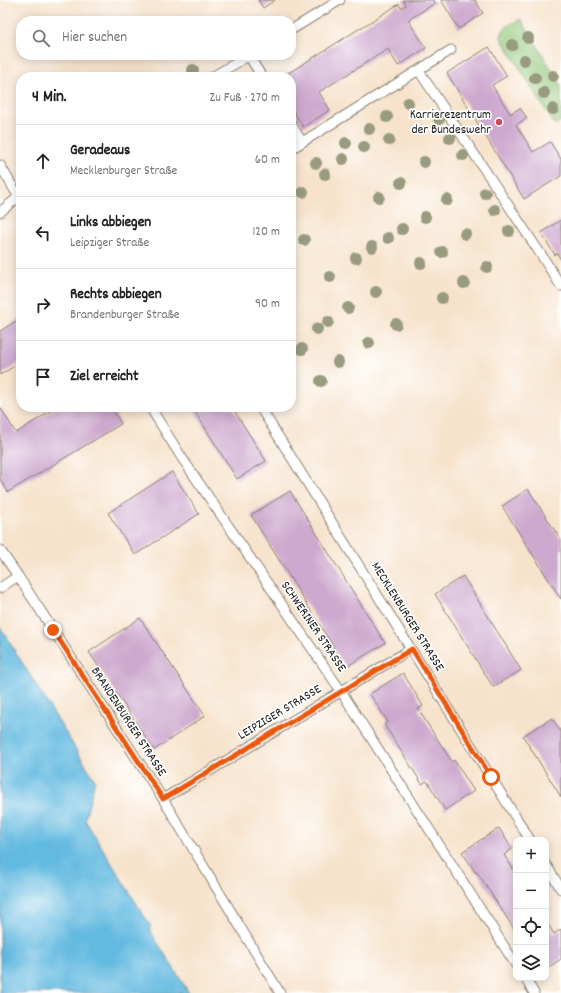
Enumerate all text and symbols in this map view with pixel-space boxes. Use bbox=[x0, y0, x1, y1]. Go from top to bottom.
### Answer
search box bbox=[16, 16, 296, 60]
icon: search bbox=[30, 27, 52, 49]
text: Hier suchen bbox=[62, 27, 127, 49]
text: 4 Min. bbox=[32, 86, 67, 110]
text: Zu Fuß · 270 m bbox=[210, 89, 280, 108]
place label: Karrierezentrum der Bundeswehr bbox=[410, 106, 491, 140]
marker: Karrierezentrum der Bundeswehr bbox=[494, 117, 504, 127]
text: Geradeaus bbox=[70, 140, 130, 162]
icon: ahead bbox=[32, 150, 54, 172]
text: 60 m bbox=[255, 151, 280, 170]
text: Mecklenburger Straße bbox=[70, 162, 177, 181]
text: Links abbiegen bbox=[70, 212, 151, 234]
icon: left bbox=[32, 222, 54, 244]
text: 120 m bbox=[252, 223, 280, 242]
text: Leipziger Straße bbox=[70, 234, 149, 253]
text: Rechts abbiegen bbox=[70, 284, 162, 306]
icon: right bbox=[32, 294, 54, 316]
text: 90 m bbox=[255, 295, 280, 314]
text: Brandenburger Straße bbox=[70, 306, 180, 325]
icon: arrive bbox=[32, 366, 54, 388]
text: Ziel erreicht bbox=[70, 366, 138, 388]
street label: MECKLENBURGER STRASSE bbox=[366, 559, 448, 675]
street label: SCHWERINER STRASSE bbox=[276, 578, 351, 676]
route end bbox=[44, 621, 62, 639]
street label: BRANDENBURGER STRASSE bbox=[85, 663, 171, 781]
street label: LEIPZIGER STRASSE bbox=[235, 680, 325, 745]
route start bbox=[482, 768, 500, 786]
map controls bbox=[513, 837, 549, 981]
button: + bbox=[513, 837, 549, 873]
button: − bbox=[513, 873, 549, 909]
button: locate bbox=[513, 909, 549, 945]
button: layers bbox=[513, 945, 549, 981]

